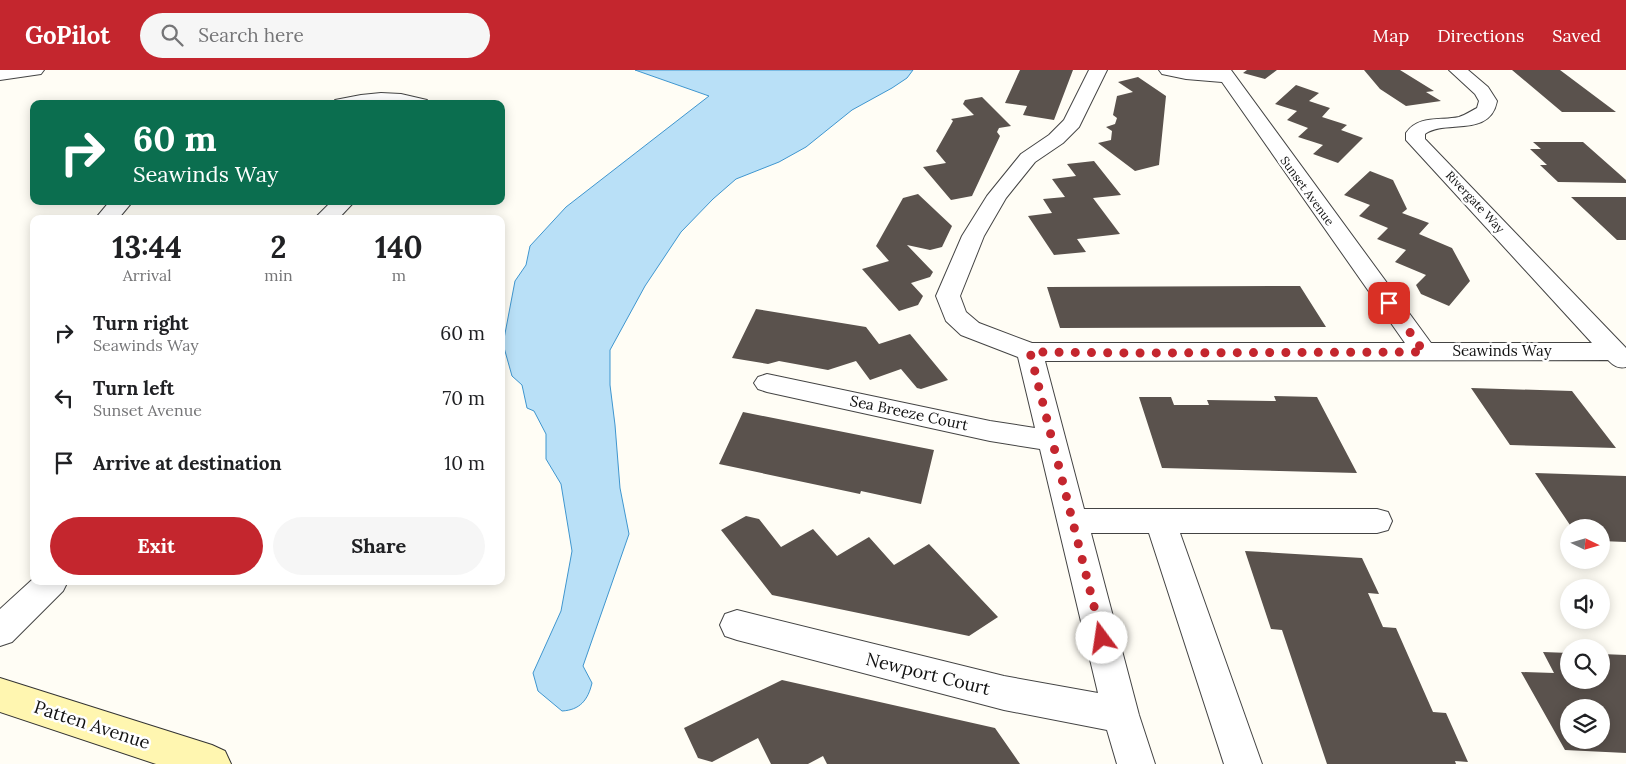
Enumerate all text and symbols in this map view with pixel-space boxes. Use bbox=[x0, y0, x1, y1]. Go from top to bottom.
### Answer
search box bbox=[140, 13, 490, 58]
text: GoPilot bbox=[25, 20, 110, 51]
icon: search bbox=[158, 21, 186, 49]
text: Search here bbox=[198, 23, 304, 47]
text: Map bbox=[1373, 24, 1409, 47]
text: Directions bbox=[1437, 24, 1524, 47]
text: Saved bbox=[1552, 24, 1601, 47]
text: 60 m bbox=[133, 116, 217, 161]
icon: right bbox=[50, 120, 115, 185]
street label: Sunset Avenue bbox=[1277, 153, 1338, 229]
text: Seawinds Way bbox=[133, 160, 278, 188]
street label: Rivergate Way bbox=[1443, 167, 1508, 236]
text: 13:44 bbox=[112, 228, 182, 266]
text: 2 bbox=[270, 228, 286, 266]
text: 140 bbox=[375, 228, 423, 266]
text: Arrival bbox=[123, 265, 172, 285]
text: min bbox=[264, 265, 293, 285]
text: m bbox=[392, 265, 406, 285]
pin bbox=[1368, 282, 1410, 324]
icon: arrive bbox=[1375, 289, 1403, 317]
text: Turn right bbox=[93, 311, 189, 335]
icon: right bbox=[50, 319, 78, 347]
text: 60 m bbox=[440, 321, 485, 345]
text: Seawinds Way bbox=[93, 335, 199, 355]
street label: Seawinds Way bbox=[1452, 341, 1552, 360]
text: Turn left bbox=[93, 376, 174, 400]
icon: left bbox=[50, 384, 78, 412]
text: 70 m bbox=[442, 386, 485, 410]
street label: Sea Breeze Court bbox=[848, 391, 970, 434]
text: Sunset Avenue bbox=[93, 400, 202, 420]
icon: arrive bbox=[50, 449, 78, 477]
text: Arrive at destination bbox=[93, 451, 282, 475]
text: 10 m bbox=[444, 451, 485, 475]
button: Exit bbox=[50, 517, 263, 575]
button: Share bbox=[273, 517, 485, 575]
north arrow bbox=[1560, 519, 1610, 569]
map controls bbox=[1560, 519, 1610, 749]
button: sound bbox=[1560, 579, 1610, 629]
position arrow bbox=[1075, 611, 1127, 663]
button: search bbox=[1560, 639, 1610, 689]
street label: Newport Court bbox=[864, 647, 993, 700]
street label: Patten Avenue bbox=[31, 695, 153, 754]
button: layers bbox=[1560, 699, 1610, 749]

